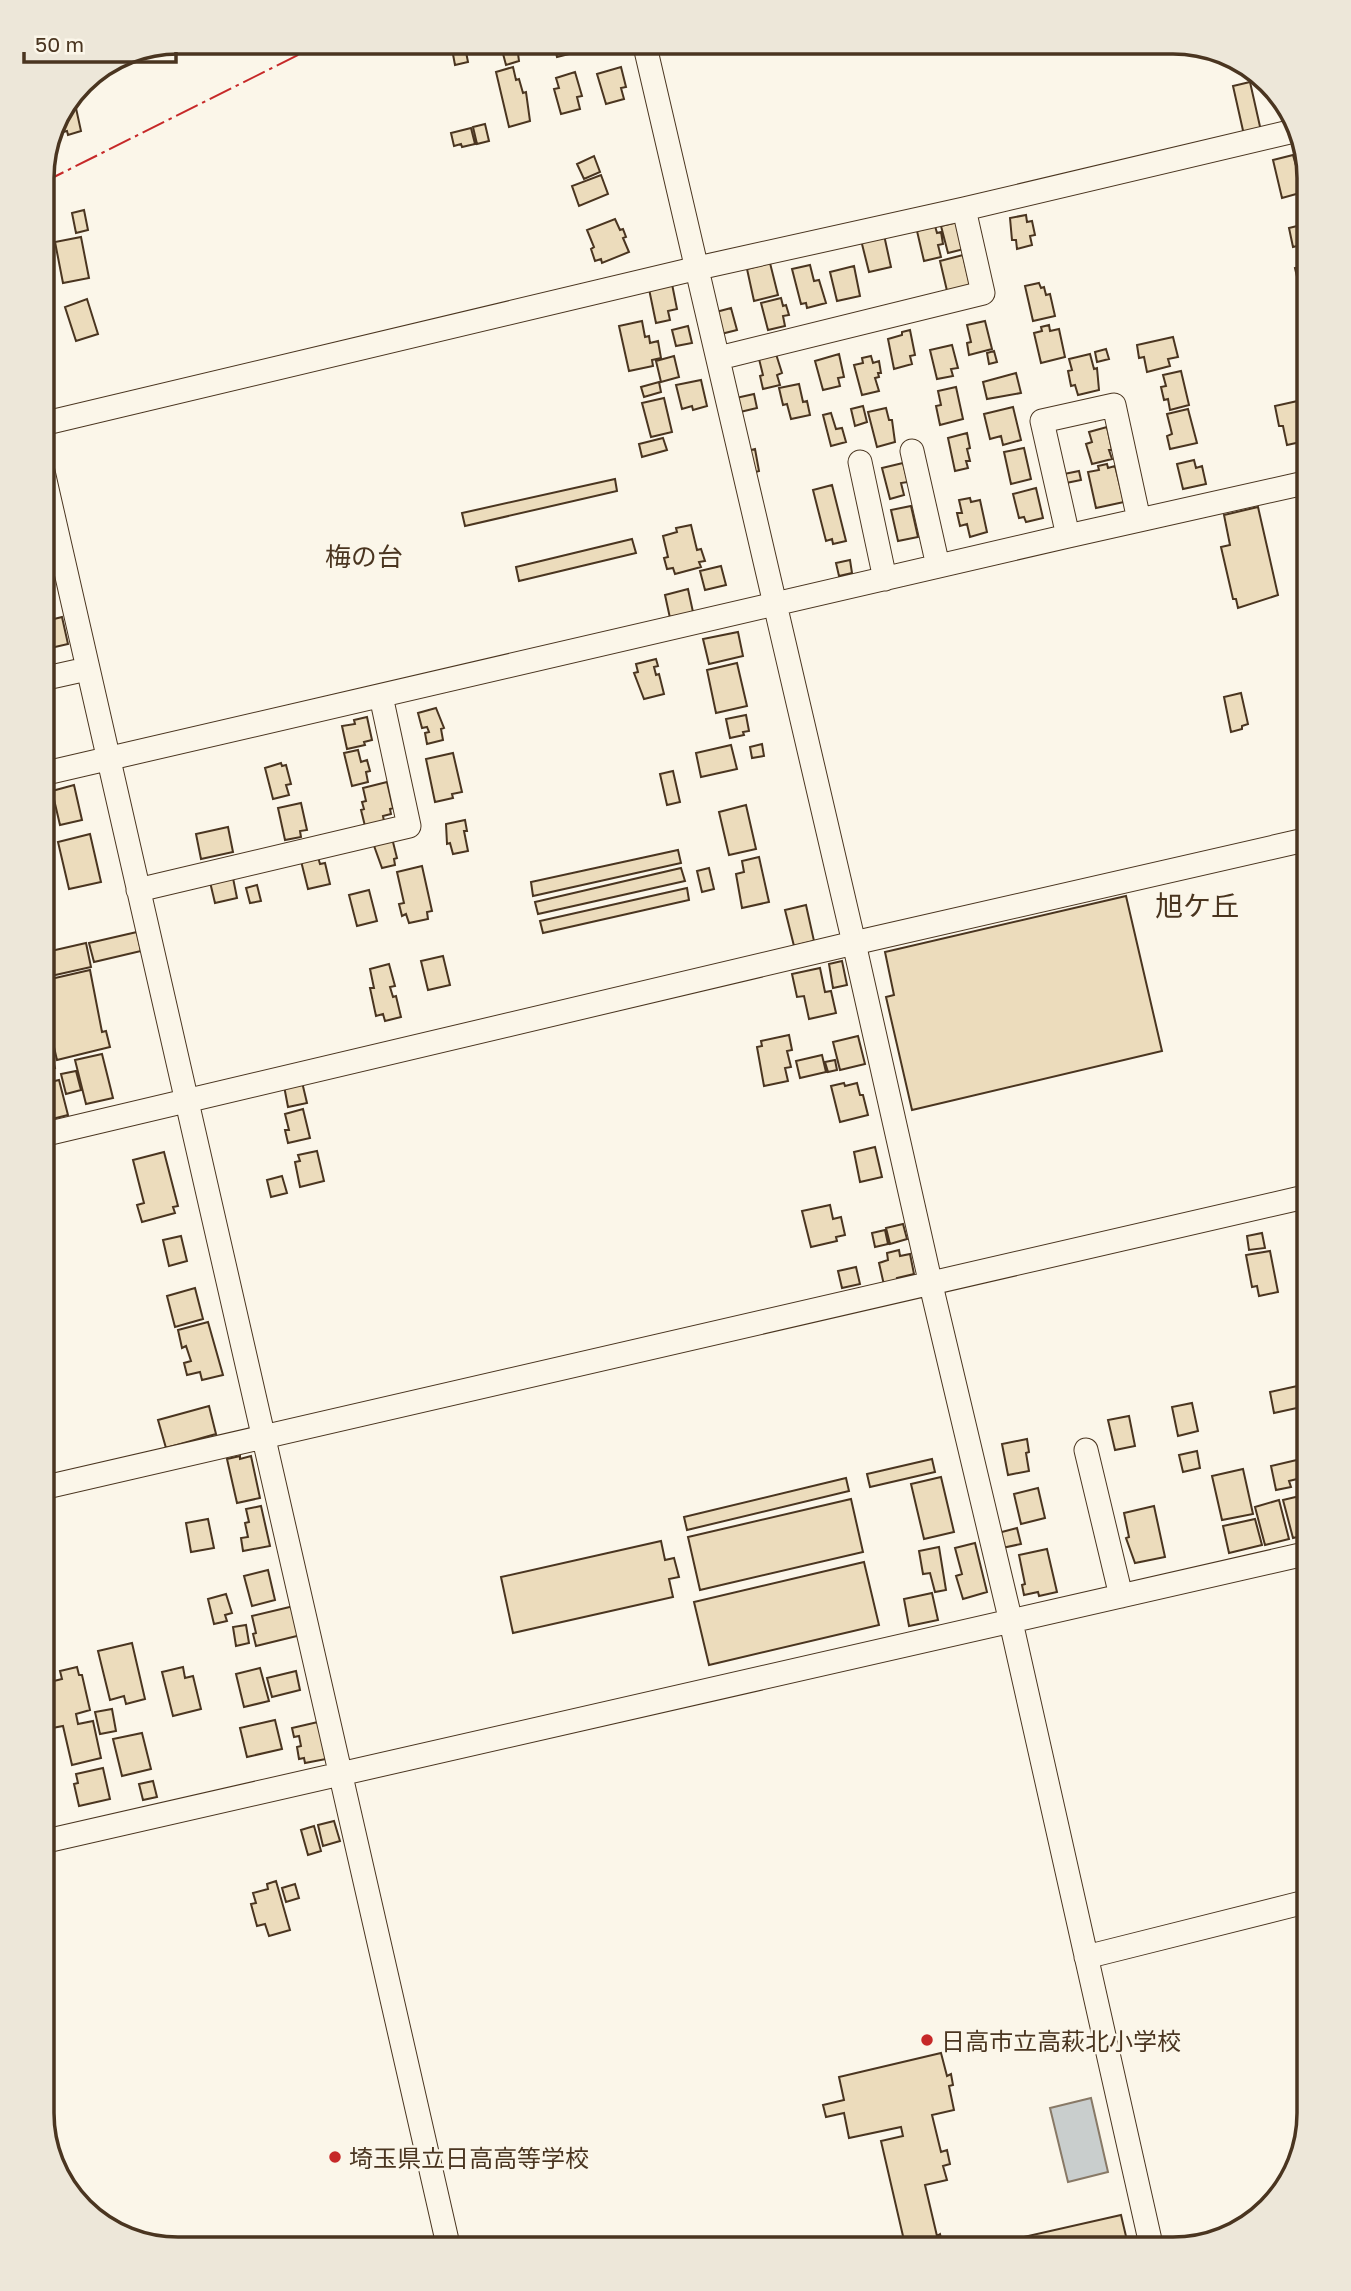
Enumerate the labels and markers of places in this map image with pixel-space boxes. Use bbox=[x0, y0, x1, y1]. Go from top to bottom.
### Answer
place label: 日高市立高萩北小学校 bbox=[941, 2026, 1181, 2055]
marker: 日高市立高萩北小学校 bbox=[919, 2032, 935, 2048]
place label: 埼玉県立日高高等学校 bbox=[349, 2143, 589, 2172]
marker: 埼玉県立日高高等学校 bbox=[327, 2149, 343, 2165]

